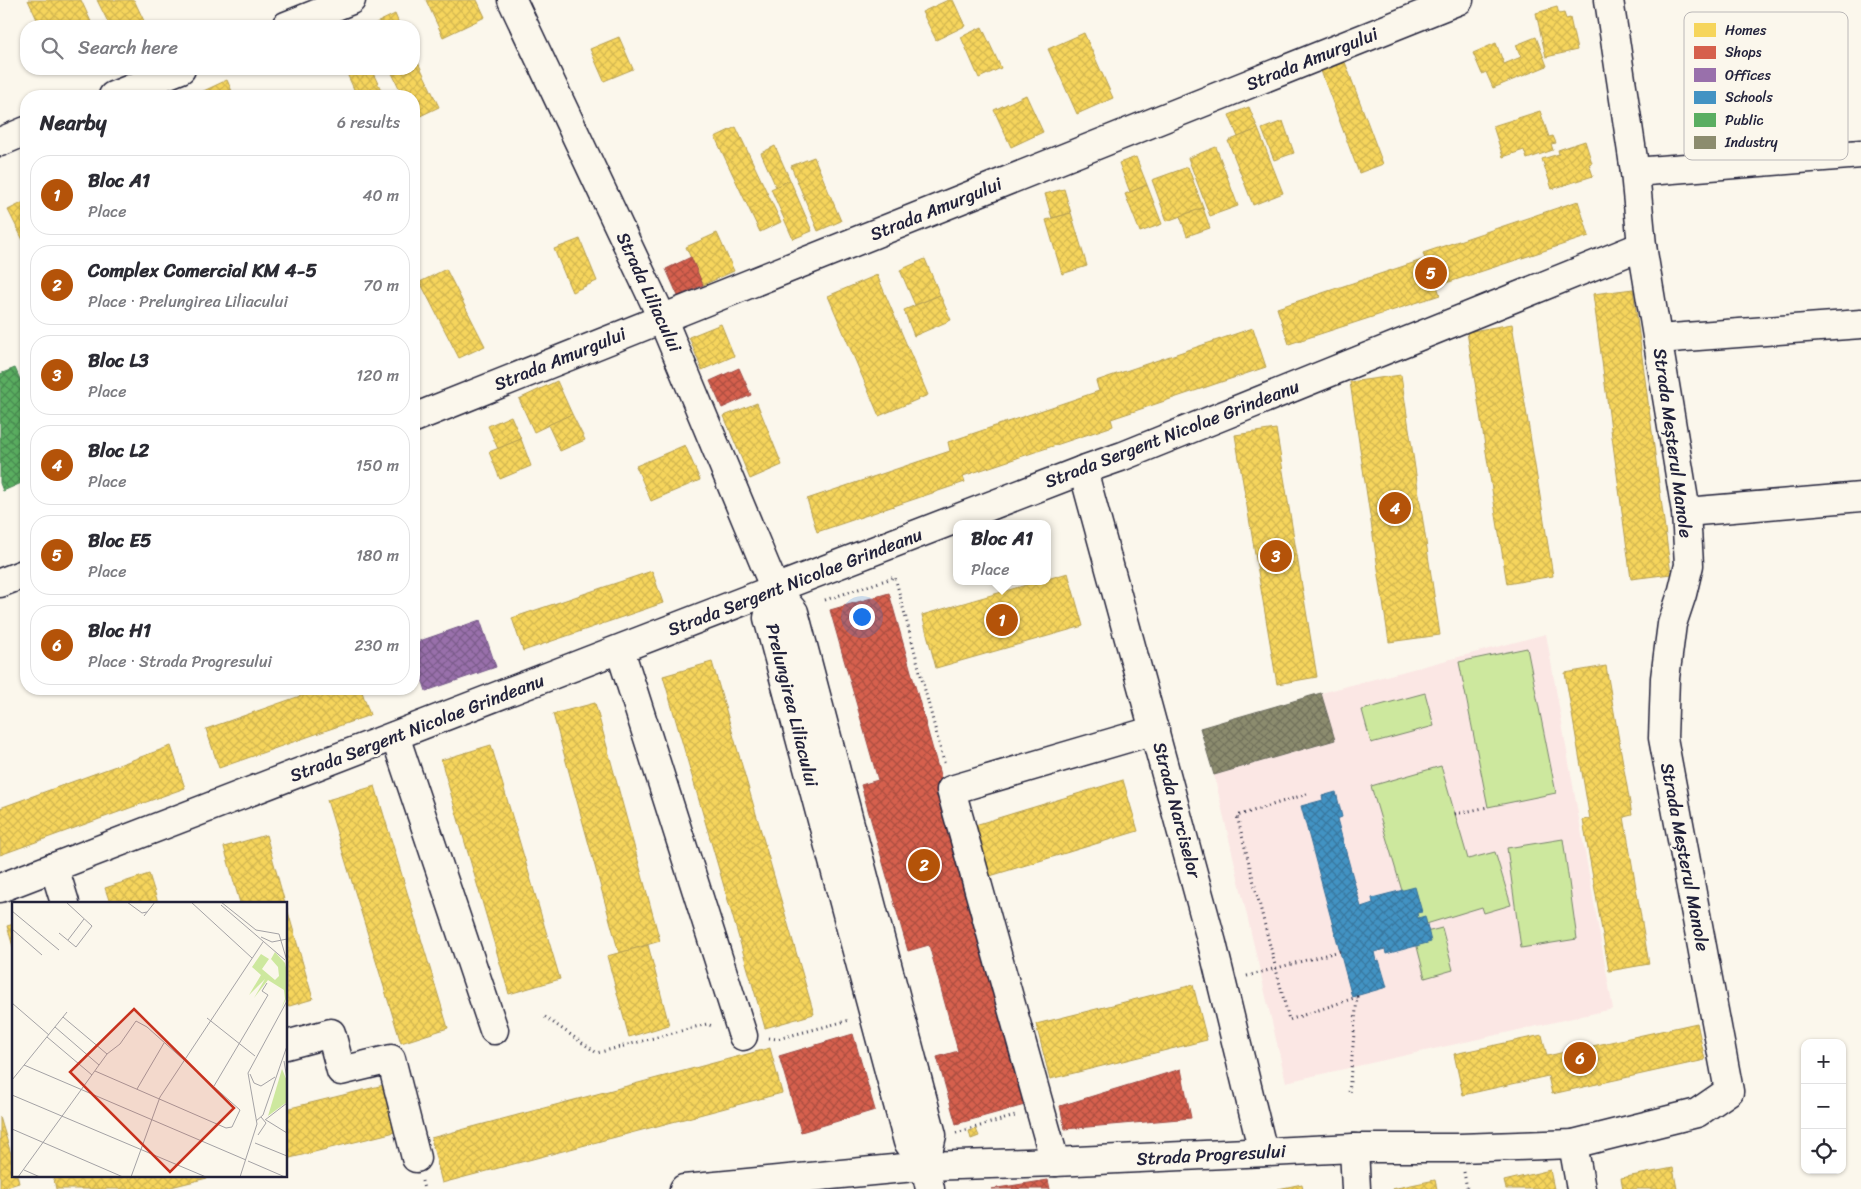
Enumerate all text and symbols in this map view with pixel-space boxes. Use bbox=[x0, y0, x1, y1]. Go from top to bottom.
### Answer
legend bbox=[1684, 12, 1848, 160]
street label: Strada Amurgului bbox=[1241, 18, 1384, 100]
text: Homes bbox=[1725, 18, 1767, 43]
search box bbox=[20, 20, 420, 75]
text: Search here bbox=[78, 31, 178, 64]
icon: search bbox=[38, 34, 66, 62]
text: Shops bbox=[1725, 40, 1762, 65]
text: Offices bbox=[1725, 63, 1772, 88]
text: Schools bbox=[1725, 85, 1773, 110]
text: Nearby bbox=[40, 104, 106, 142]
text: 6 results bbox=[337, 108, 400, 137]
text: Public bbox=[1725, 108, 1764, 133]
text: Industry bbox=[1724, 130, 1779, 155]
text: Bloc A1 bbox=[88, 164, 150, 197]
street label: Strada Amurgului bbox=[865, 168, 1008, 250]
text: 1 bbox=[54, 181, 60, 210]
text: 40 m bbox=[362, 181, 399, 210]
text: Place bbox=[88, 197, 127, 226]
street label: Strada Liliacului bbox=[607, 227, 691, 358]
text: Complex Comercial KM 4-5 bbox=[88, 254, 317, 287]
pin: 5 bbox=[1415, 254, 1447, 292]
text: 2 bbox=[52, 271, 62, 300]
text: 70 m bbox=[363, 271, 399, 300]
text: Place · Prelungirea Liliacului bbox=[88, 287, 288, 316]
street label: Strada Amurgului bbox=[489, 318, 632, 400]
text: Bloc L3 bbox=[88, 344, 149, 377]
street label: Strada Meșterul Manole bbox=[1644, 346, 1702, 540]
text: 3 bbox=[53, 361, 61, 390]
text: 120 m bbox=[356, 361, 399, 390]
street label: Strada Sergent Nicolae Grindeanu bbox=[1040, 370, 1304, 497]
text: Place bbox=[88, 377, 127, 406]
text: Bloc L2 bbox=[88, 434, 149, 467]
text: 4 bbox=[52, 451, 62, 480]
text: 150 m bbox=[356, 451, 399, 480]
text: Place bbox=[88, 467, 127, 496]
pin: 4 bbox=[1379, 489, 1411, 527]
street label: Strada Sergent Nicolae Grindeanu bbox=[663, 518, 927, 645]
popup bbox=[953, 520, 1051, 585]
text: Bloc A1 bbox=[971, 522, 1033, 555]
text: Bloc E5 bbox=[88, 524, 152, 557]
pin: 3 bbox=[1260, 537, 1292, 575]
text: 5 bbox=[52, 541, 62, 570]
text: 180 m bbox=[356, 541, 399, 570]
text: Place bbox=[971, 555, 1009, 584]
text: Place bbox=[88, 557, 127, 586]
pin: 1 bbox=[986, 601, 1018, 639]
your location bbox=[849, 604, 875, 630]
text: Bloc H1 bbox=[88, 614, 151, 647]
street label: Prelungirea Liliacului bbox=[756, 620, 828, 791]
text: 6 bbox=[52, 631, 62, 660]
text: 230 m bbox=[354, 631, 399, 660]
text: Place · Strada Progresului bbox=[88, 647, 272, 676]
street label: Strada Sergent Nicolae Grindeanu bbox=[285, 664, 549, 791]
street label: Strada Narciselor bbox=[1143, 738, 1211, 883]
street label: Strada Meșterul Manole bbox=[1651, 760, 1719, 954]
pin: 2 bbox=[908, 846, 940, 884]
inset map bbox=[12, 902, 288, 1176]
pin: 6 bbox=[1564, 1039, 1596, 1077]
map controls bbox=[1801, 1039, 1846, 1174]
button: + bbox=[1801, 1039, 1846, 1084]
button: − bbox=[1801, 1084, 1846, 1129]
button: locate bbox=[1801, 1129, 1846, 1174]
street label: Strada Progresului bbox=[1136, 1135, 1287, 1175]

